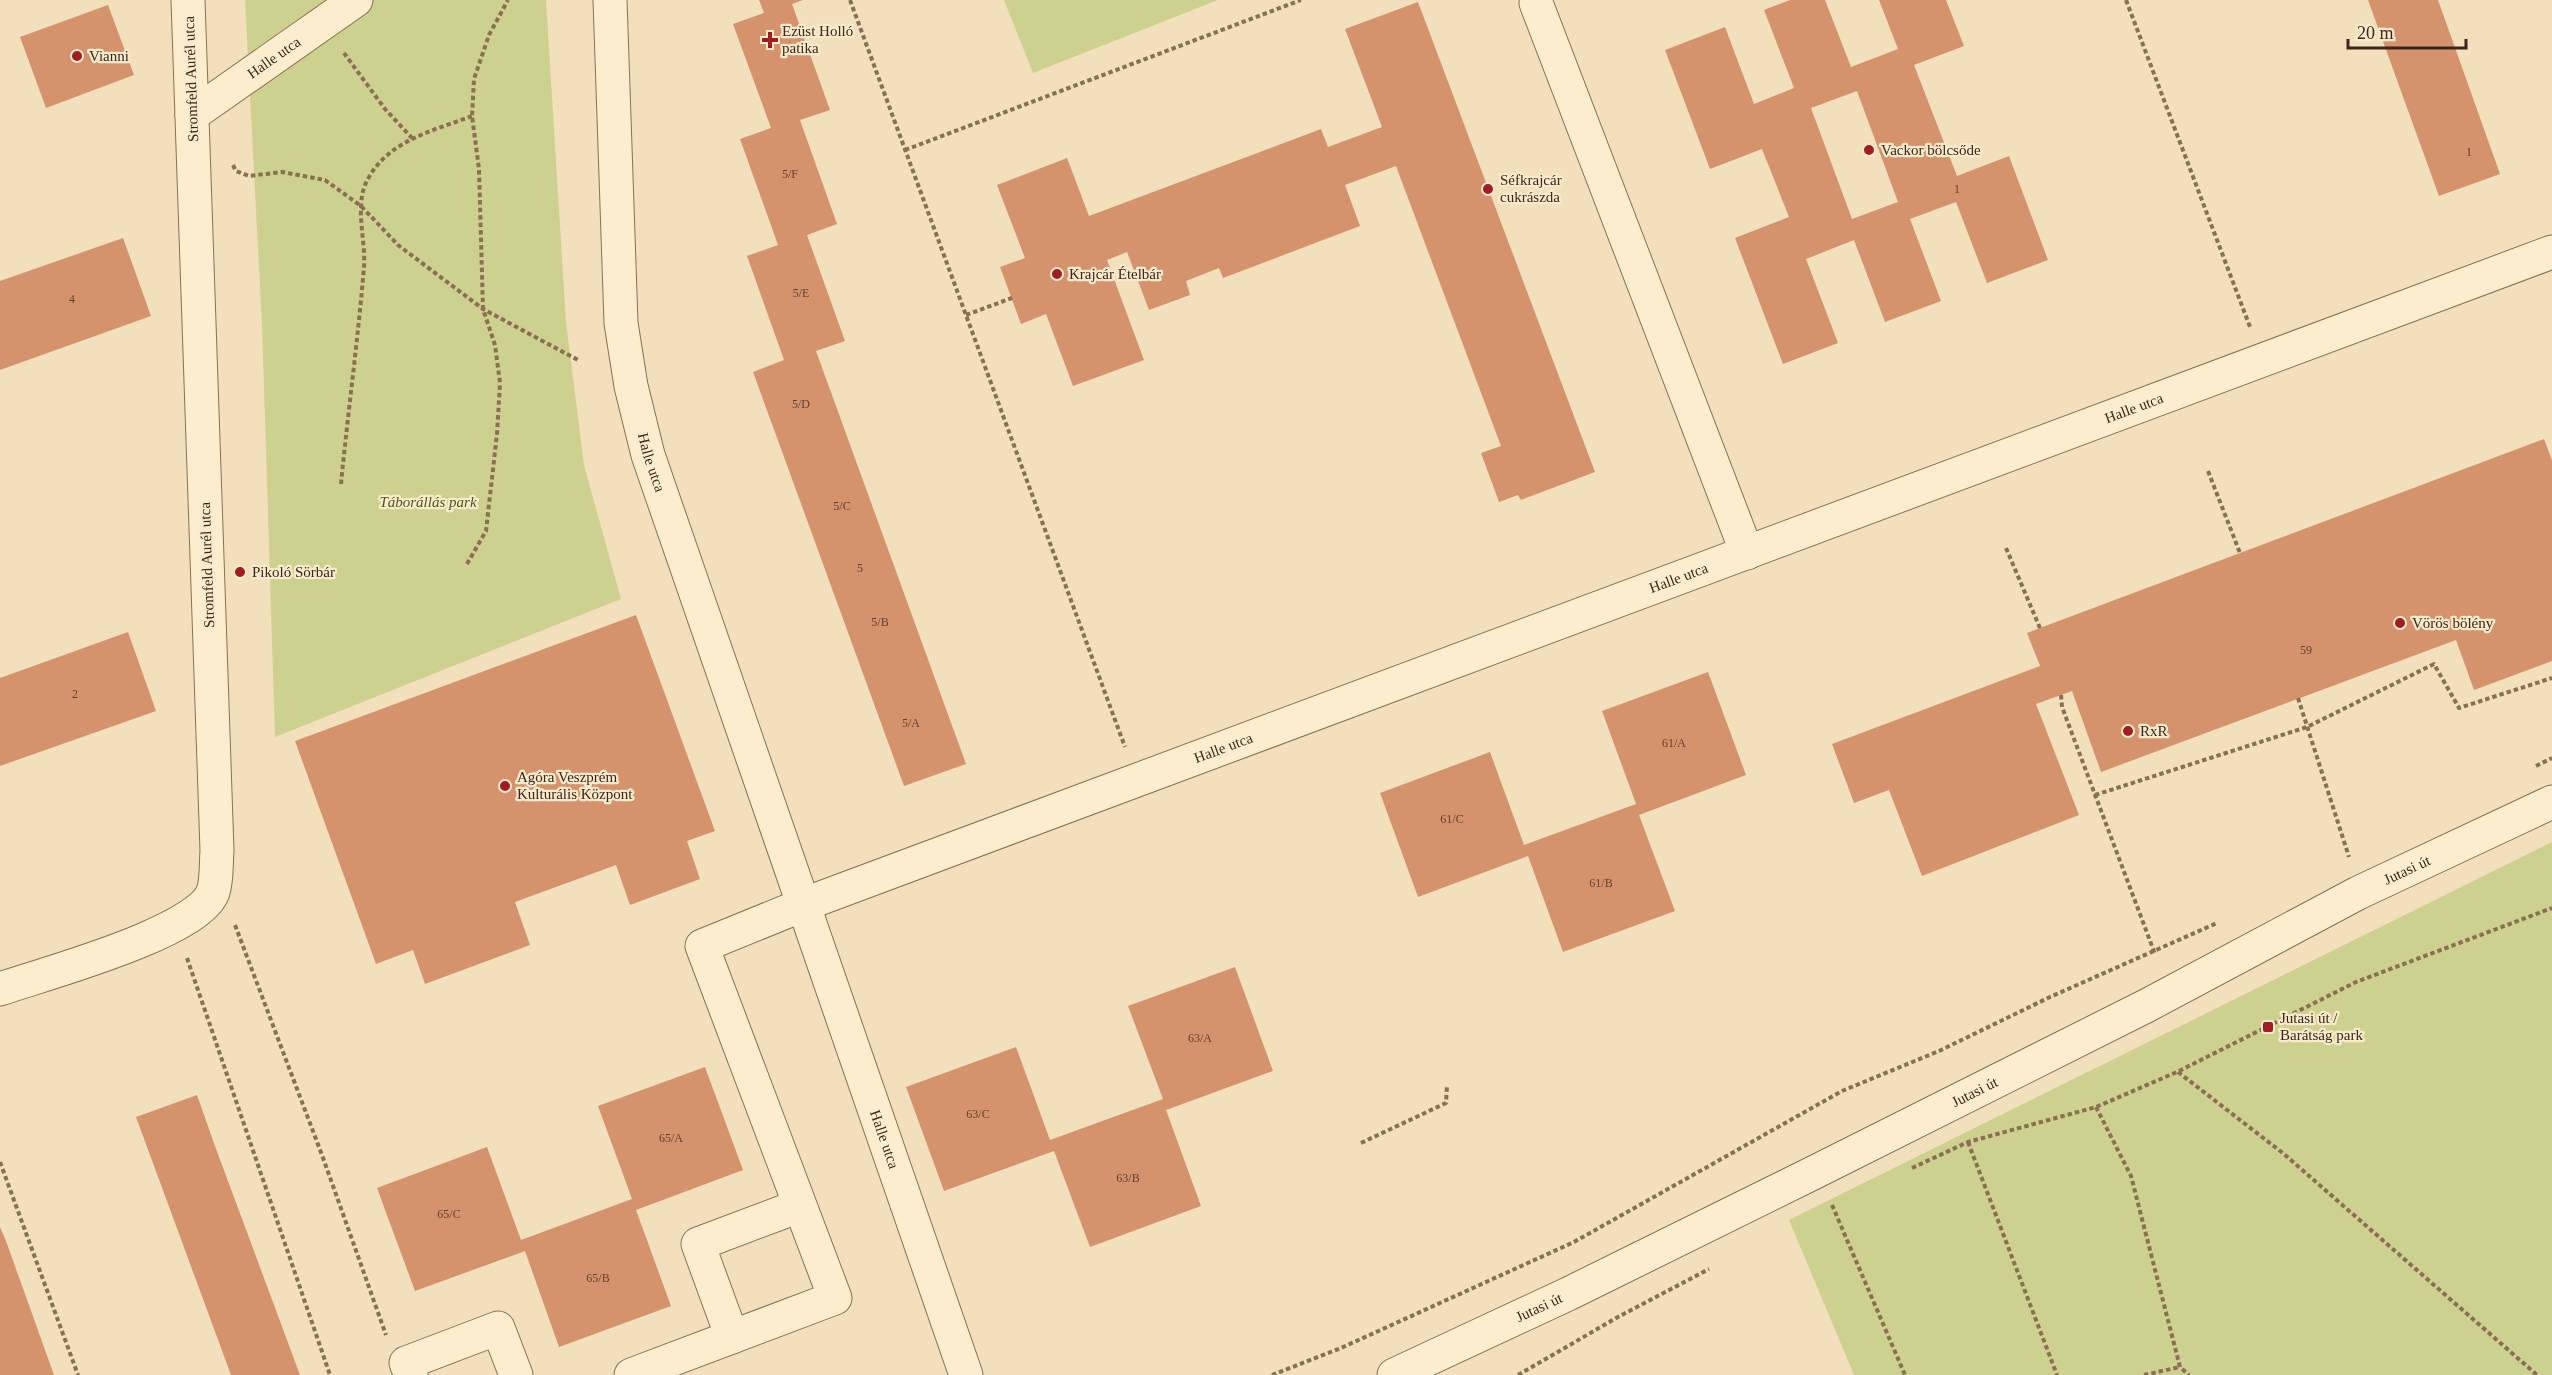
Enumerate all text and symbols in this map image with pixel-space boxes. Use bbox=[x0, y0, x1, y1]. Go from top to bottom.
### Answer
scale bar bbox=[2348, 12, 2466, 50]
street label: Stromfeld Aurél utca bbox=[181, 16, 201, 142]
place label: Ezüst Holló patika bbox=[782, 23, 853, 56]
text: 20 m bbox=[2357, 23, 2394, 43]
street label: Halle utca bbox=[244, 33, 304, 82]
marker: Ezüst Holló patika bbox=[763, 33, 777, 47]
place label: Vianni bbox=[89, 48, 129, 64]
marker: Vianni bbox=[70, 49, 84, 63]
place label: Vackor bölcsőde bbox=[1881, 142, 1981, 158]
marker: Vackor bölcsőde bbox=[1862, 143, 1876, 157]
house number: 1 bbox=[2466, 145, 2472, 159]
house number: 5/F bbox=[782, 167, 798, 181]
place label: Séfkrajcár cukrászda bbox=[1500, 172, 1562, 205]
marker: Séfkrajcár cukrászda bbox=[1481, 182, 1495, 196]
house number: 1 bbox=[1954, 182, 1960, 196]
place label: Krajcár Ételbár bbox=[1069, 266, 1161, 282]
marker: Krajcár Ételbár bbox=[1050, 267, 1064, 281]
house number: 5/E bbox=[793, 286, 809, 300]
house number: 4 bbox=[69, 292, 75, 306]
street label: Halle utca bbox=[2102, 390, 2166, 426]
house number: 5/D bbox=[792, 397, 810, 411]
street label: Halle utca bbox=[635, 431, 668, 494]
park label: Táborállás park bbox=[379, 494, 477, 510]
house number: 5/C bbox=[833, 499, 851, 513]
street label: Stromfeld Aurél utca bbox=[197, 502, 217, 628]
street label: Halle utca bbox=[1647, 560, 1710, 596]
house number: 5 bbox=[857, 561, 863, 575]
place label: Pikoló Sörbár bbox=[252, 564, 335, 580]
marker: Pikoló Sörbár bbox=[233, 565, 247, 579]
house number: 5/B bbox=[871, 615, 889, 629]
place label: Vörös bölény bbox=[2412, 615, 2494, 631]
marker: Vörös bölény bbox=[2393, 616, 2407, 630]
house number: 59 bbox=[2300, 643, 2312, 657]
house number: 2 bbox=[72, 687, 78, 701]
house number: 5/A bbox=[902, 716, 920, 730]
place label: RxR bbox=[2140, 723, 2168, 739]
marker: RxR bbox=[2121, 724, 2135, 738]
street label: Halle utca bbox=[1192, 730, 1255, 766]
house number: 61/A bbox=[1662, 736, 1686, 750]
place label: Agóra Veszprém Kulturális Központ bbox=[517, 769, 633, 802]
marker: Agóra Veszprém Kulturális Központ bbox=[498, 779, 512, 793]
house number: 61/C bbox=[1440, 812, 1464, 826]
street label: Jutasi út bbox=[2381, 852, 2434, 888]
house number: 61/B bbox=[1589, 876, 1613, 890]
place label: Jutasi út / Barátság park bbox=[2280, 1010, 2363, 1043]
marker: Jutasi út / Barátság park bbox=[2261, 1020, 2275, 1034]
house number: 63/A bbox=[1188, 1031, 1212, 1045]
street label: Jutasi út bbox=[1949, 1073, 2001, 1110]
house number: 63/C bbox=[966, 1107, 990, 1121]
street label: Halle utca bbox=[867, 1108, 902, 1171]
house number: 65/A bbox=[659, 1131, 683, 1145]
house number: 63/B bbox=[1116, 1171, 1140, 1185]
house number: 65/C bbox=[437, 1207, 461, 1221]
house number: 65/B bbox=[586, 1271, 610, 1285]
street label: Jutasi út bbox=[1513, 1289, 1566, 1325]

